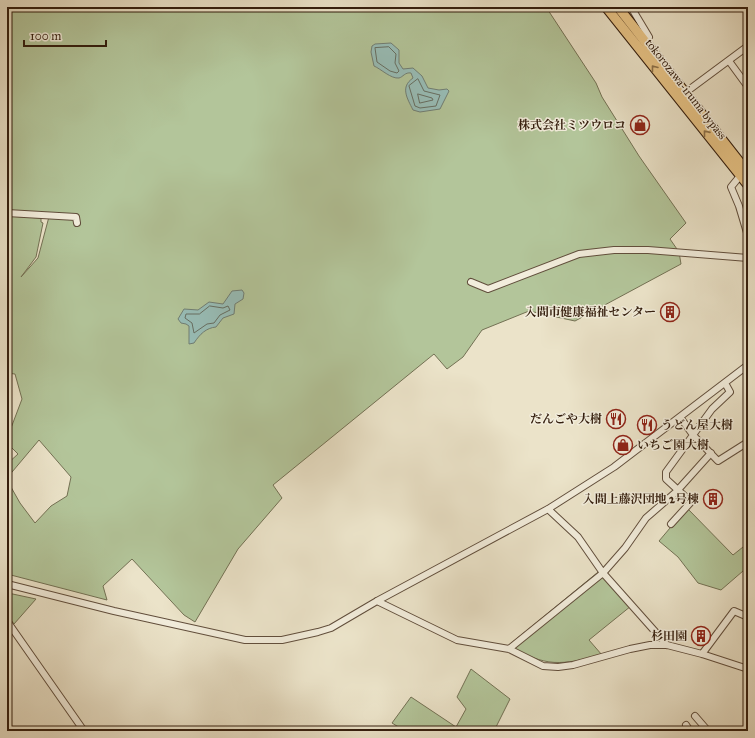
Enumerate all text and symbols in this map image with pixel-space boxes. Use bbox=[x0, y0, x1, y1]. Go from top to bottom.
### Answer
scale bar bbox=[24, 22, 106, 48]
text: 100 m bbox=[30, 29, 61, 43]
street label: tokorozawa-iruma bypass bbox=[642, 36, 730, 142]
one-way arrow bbox=[652, 65, 659, 72]
shop icon: 株式会社ミツウロコ bbox=[629, 114, 651, 136]
place label: 株式会社ミツウロコ bbox=[518, 118, 626, 132]
one-way arrow bbox=[703, 131, 710, 138]
building icon: 入間市健康福祉センター bbox=[659, 301, 681, 323]
place label: 入間市健康福祉センター bbox=[524, 305, 656, 319]
restaurant icon: だんごや大樹 bbox=[605, 408, 627, 430]
place label: だんごや大樹 bbox=[530, 412, 602, 426]
restaurant icon: うどん屋大樹 bbox=[636, 414, 658, 436]
place label: うどん屋大樹 bbox=[661, 418, 733, 432]
shop icon: いちご園大樹 bbox=[612, 434, 634, 456]
place label: いちご園大樹 bbox=[637, 438, 709, 452]
building icon: 入間上藤沢団地 2号棟 bbox=[702, 488, 724, 510]
place label: 入間上藤沢団地 2号棟 bbox=[582, 492, 699, 506]
building icon: 杉田園 bbox=[690, 625, 712, 647]
place label: 杉田園 bbox=[651, 629, 687, 643]

